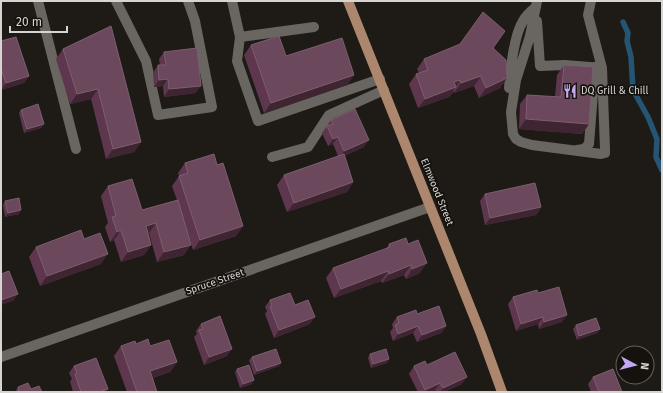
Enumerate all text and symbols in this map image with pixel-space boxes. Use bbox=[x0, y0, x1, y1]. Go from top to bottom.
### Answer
scale bar bbox=[10, 8, 67, 34]
text: 20 m bbox=[16, 15, 42, 29]
restaurant icon: DQ Grill & Chill bbox=[562, 83, 578, 99]
place label: DQ Grill & Chill bbox=[581, 85, 649, 97]
street label: Elmwood Street bbox=[418, 157, 456, 228]
street label: Spruce Street bbox=[184, 266, 246, 298]
north arrow bbox=[615, 345, 655, 385]
text: N bbox=[638, 362, 651, 371]

